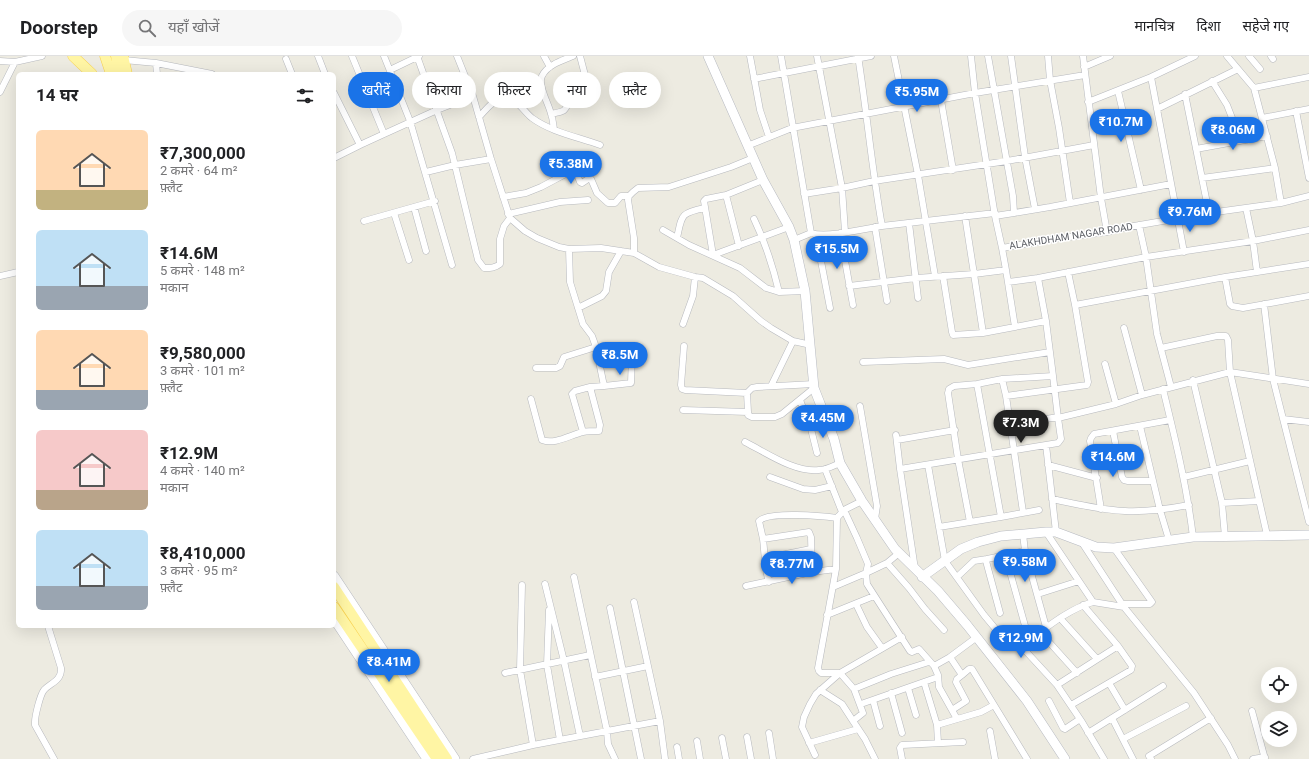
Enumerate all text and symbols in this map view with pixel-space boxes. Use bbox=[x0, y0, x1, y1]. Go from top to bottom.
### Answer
search box bbox=[122, 10, 402, 46]
text: Doorstep bbox=[20, 16, 98, 39]
icon: search bbox=[136, 17, 158, 39]
text: यहाँ खोजें bbox=[168, 18, 219, 36]
text: मानचित्र bbox=[1134, 18, 1174, 34]
text: दिशा bbox=[1196, 18, 1221, 34]
text: सहेजे गए bbox=[1243, 18, 1289, 34]
chip: खरीदें bbox=[348, 72, 404, 108]
chip: किराया bbox=[412, 72, 476, 108]
chip: फ़िल्टर bbox=[484, 72, 545, 108]
chip: नया bbox=[553, 72, 601, 108]
chip: फ़्लैट bbox=[609, 72, 661, 108]
pin: ₹5.95M bbox=[884, 79, 950, 113]
text: ₹5.95M bbox=[895, 84, 939, 99]
text: 14 घर bbox=[36, 85, 78, 105]
icon: filters bbox=[294, 85, 316, 107]
pin: ₹10.7M bbox=[1088, 109, 1154, 143]
text: ₹10.7M bbox=[1099, 114, 1143, 129]
pin: ₹8.06M bbox=[1200, 117, 1266, 151]
text: ₹8.06M bbox=[1211, 122, 1255, 137]
text: ₹7,300,000 bbox=[160, 143, 246, 163]
icon: home bbox=[68, 146, 116, 194]
pin: ₹5.38M bbox=[538, 151, 604, 185]
text: ₹5.38M bbox=[549, 156, 593, 171]
text: 2 कमरे · 64 m² bbox=[160, 163, 237, 178]
text: फ़्लैट bbox=[160, 180, 183, 195]
pin: ₹9.76M bbox=[1157, 199, 1223, 233]
text: ₹9.76M bbox=[1168, 204, 1212, 219]
street label: ALAKHDHAM NAGAR ROAD bbox=[1008, 221, 1134, 251]
pin: ₹15.5M bbox=[804, 236, 870, 270]
text: ₹15.5M bbox=[815, 241, 859, 256]
text: ₹14.6M bbox=[160, 243, 218, 263]
icon: home bbox=[68, 246, 116, 294]
text: 5 कमरे · 148 m² bbox=[160, 263, 245, 278]
text: मकान bbox=[160, 280, 188, 295]
pin: ₹8.5M bbox=[592, 342, 648, 376]
text: ₹9,580,000 bbox=[160, 343, 246, 363]
icon: home bbox=[68, 346, 116, 394]
text: ₹8.5M bbox=[602, 347, 638, 362]
text: 3 कमरे · 101 m² bbox=[160, 363, 245, 378]
text: फ़्लैट bbox=[160, 380, 183, 395]
pin: ₹4.45M bbox=[790, 405, 856, 439]
text: ₹4.45M bbox=[801, 410, 845, 425]
pin: ₹7.3M bbox=[993, 410, 1049, 444]
text: ₹7.3M bbox=[1003, 415, 1039, 430]
text: ₹12.9M bbox=[160, 443, 218, 463]
pin: ₹14.6M bbox=[1080, 444, 1146, 478]
icon: home bbox=[68, 446, 116, 494]
text: ₹14.6M bbox=[1091, 449, 1135, 464]
text: 4 कमरे · 140 m² bbox=[160, 463, 245, 478]
text: मकान bbox=[160, 480, 188, 495]
text: ₹8,410,000 bbox=[160, 543, 246, 563]
icon: home bbox=[68, 546, 116, 594]
pin: ₹9.58M bbox=[992, 549, 1058, 583]
pin: ₹8.77M bbox=[759, 551, 825, 585]
text: ₹9.58M bbox=[1003, 554, 1047, 569]
text: ₹8.77M bbox=[770, 556, 814, 571]
text: 3 कमरे · 95 m² bbox=[160, 563, 237, 578]
text: फ़्लैट bbox=[160, 580, 183, 595]
pin: ₹12.9M bbox=[988, 625, 1054, 659]
text: ₹12.9M bbox=[999, 630, 1043, 645]
pin: ₹8.41M bbox=[356, 649, 422, 683]
text: ₹8.41M bbox=[367, 654, 411, 669]
map controls bbox=[1261, 667, 1297, 747]
button: locate bbox=[1261, 667, 1297, 703]
button: layers bbox=[1261, 711, 1297, 747]

